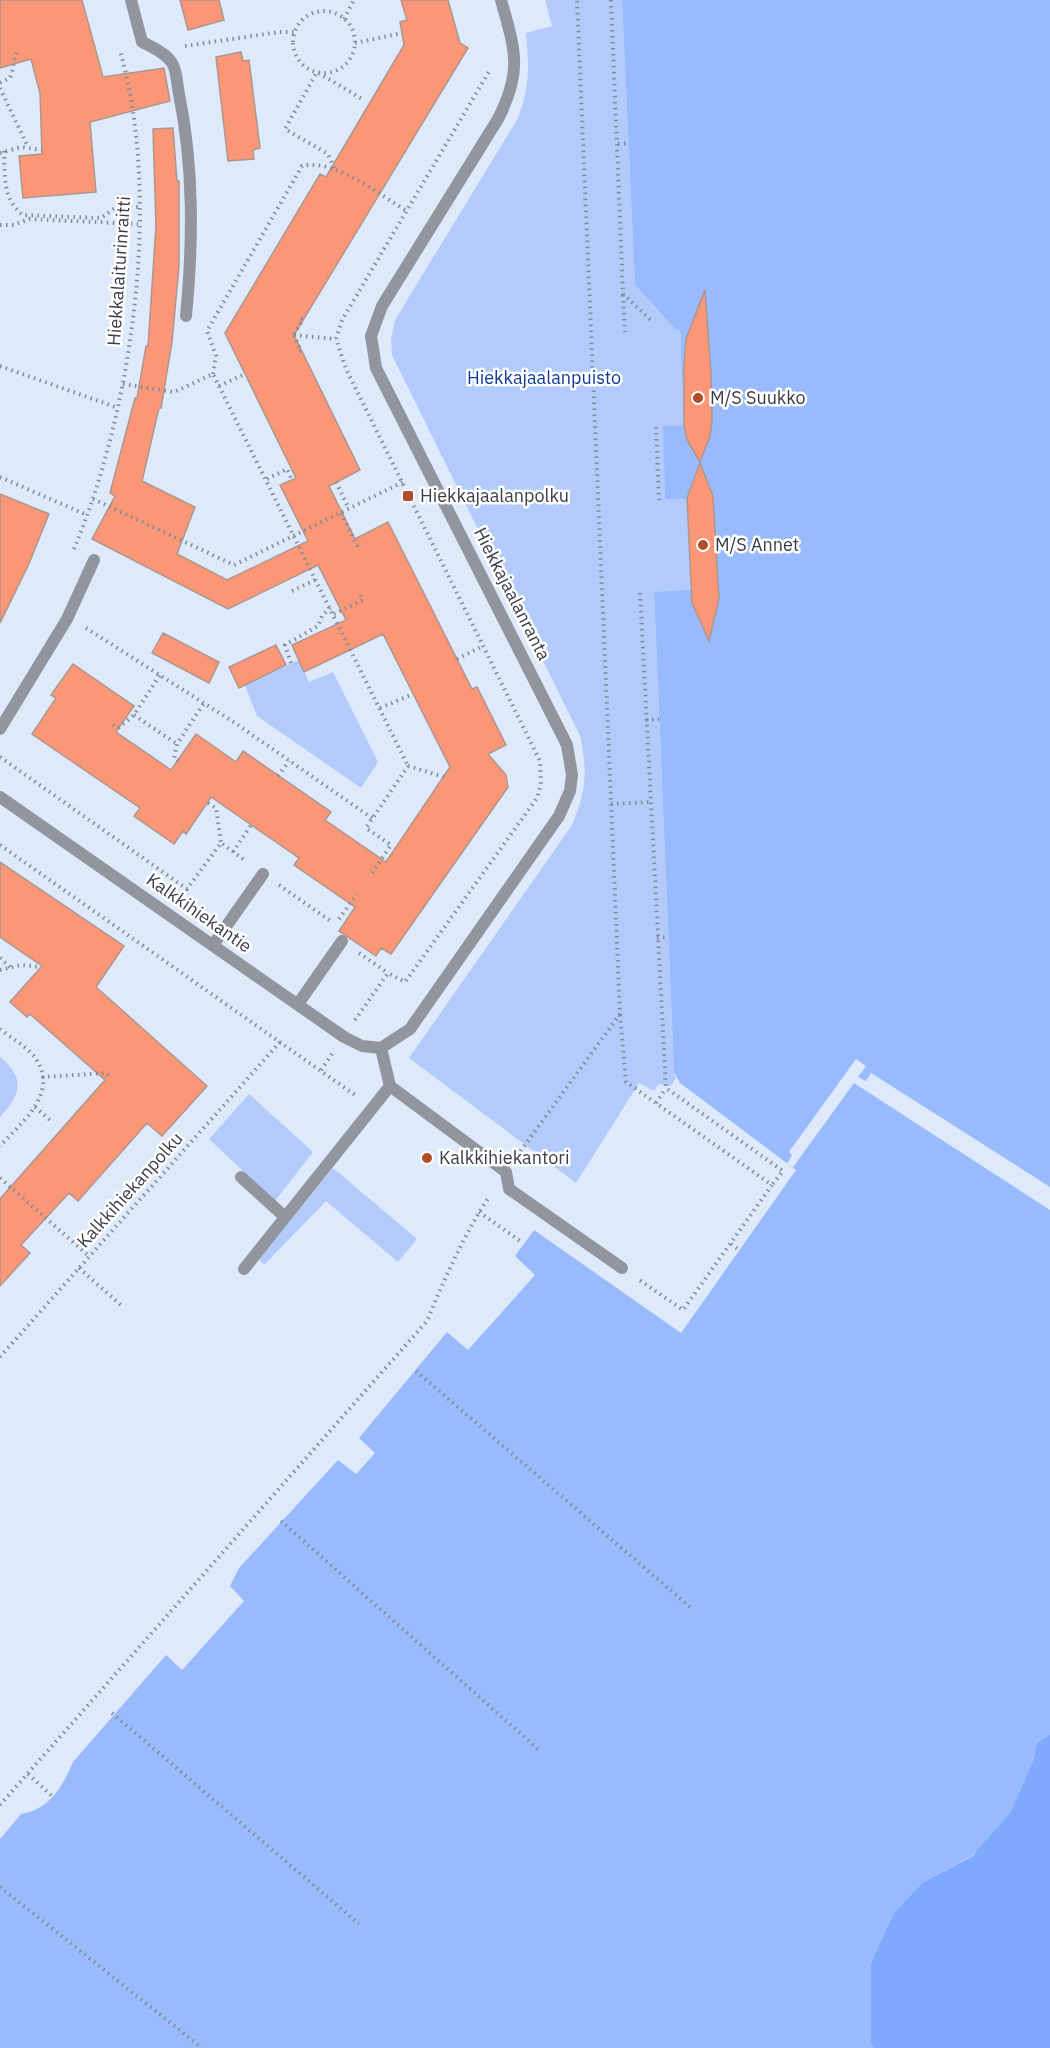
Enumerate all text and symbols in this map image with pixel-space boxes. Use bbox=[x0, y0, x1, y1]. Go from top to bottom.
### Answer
street label: Hiekkalaiturinraitti bbox=[102, 195, 135, 347]
park label: Hiekkajaalanpuisto bbox=[467, 366, 621, 389]
place label: M/S Suukko bbox=[710, 386, 806, 409]
marker: M/S Suukko bbox=[691, 391, 705, 405]
place label: Hiekkajaalanpolku bbox=[420, 484, 569, 507]
marker: Hiekkajaalanpolku bbox=[401, 489, 415, 503]
street label: Hiekkajaalanranta bbox=[469, 523, 556, 665]
place label: M/S Annet bbox=[715, 533, 799, 556]
marker: M/S Annet bbox=[696, 538, 710, 552]
street label: Kalkkihiekantie bbox=[142, 868, 257, 958]
street label: Kalkkihiekanpolku bbox=[72, 1127, 188, 1252]
place label: Kalkkihiekantori bbox=[439, 1146, 569, 1169]
marker: Kalkkihiekantori bbox=[420, 1151, 434, 1165]

